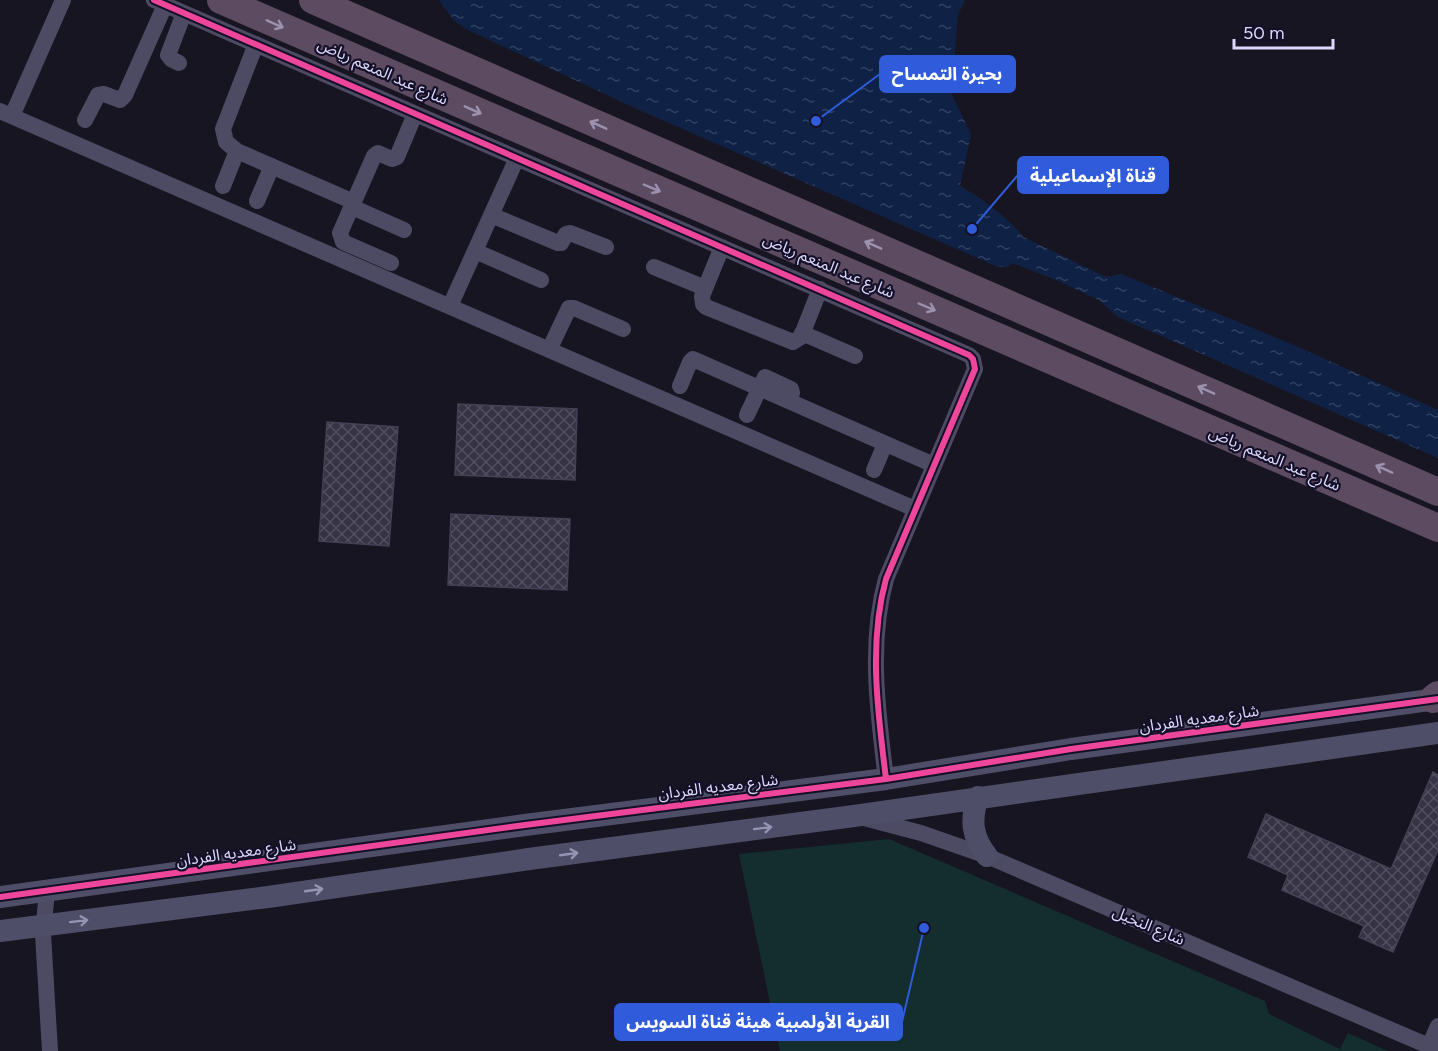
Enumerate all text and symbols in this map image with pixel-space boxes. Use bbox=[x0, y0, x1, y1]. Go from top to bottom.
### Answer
scale bar bbox=[1234, 12, 1333, 50]
one-way arrow bbox=[266, 19, 284, 30]
text: 50 m bbox=[1243, 22, 1285, 44]
street label: شارع عبد المنعم رياض bbox=[313, 34, 451, 112]
callout: بحيرة التمساح bbox=[880, 56, 1015, 92]
text: بحيرة التمساح bbox=[892, 63, 1002, 87]
one-way arrow bbox=[463, 105, 481, 117]
one-way arrow bbox=[590, 118, 608, 130]
callout: قناة الإسماعيلية bbox=[1018, 157, 1168, 193]
text: قناة الإسماعيلية bbox=[1030, 165, 1156, 188]
one-way arrow bbox=[642, 183, 660, 194]
street label: شارع عبد المنعم رياض bbox=[759, 229, 897, 304]
one-way arrow bbox=[865, 239, 883, 250]
one-way arrow bbox=[917, 302, 935, 313]
one-way arrow bbox=[1197, 384, 1215, 396]
street label: شارع عبد المنعم رياض bbox=[1205, 422, 1343, 497]
one-way arrow bbox=[1376, 463, 1394, 474]
street label: شارع معديه الفردان bbox=[1138, 701, 1261, 739]
street label: شارع معديه الفردان bbox=[657, 770, 780, 806]
one-way arrow bbox=[752, 822, 772, 833]
street label: شارع معديه الفردان bbox=[175, 835, 298, 873]
one-way arrow bbox=[559, 848, 579, 859]
one-way arrow bbox=[303, 885, 323, 896]
street label: شارع النخيل bbox=[1109, 902, 1188, 952]
one-way arrow bbox=[68, 915, 88, 926]
callout: القرية الأولمبية هيئة قناة السويس bbox=[615, 1004, 902, 1040]
text: القرية الأولمبية هيئة قناة السويس bbox=[626, 1011, 890, 1033]

